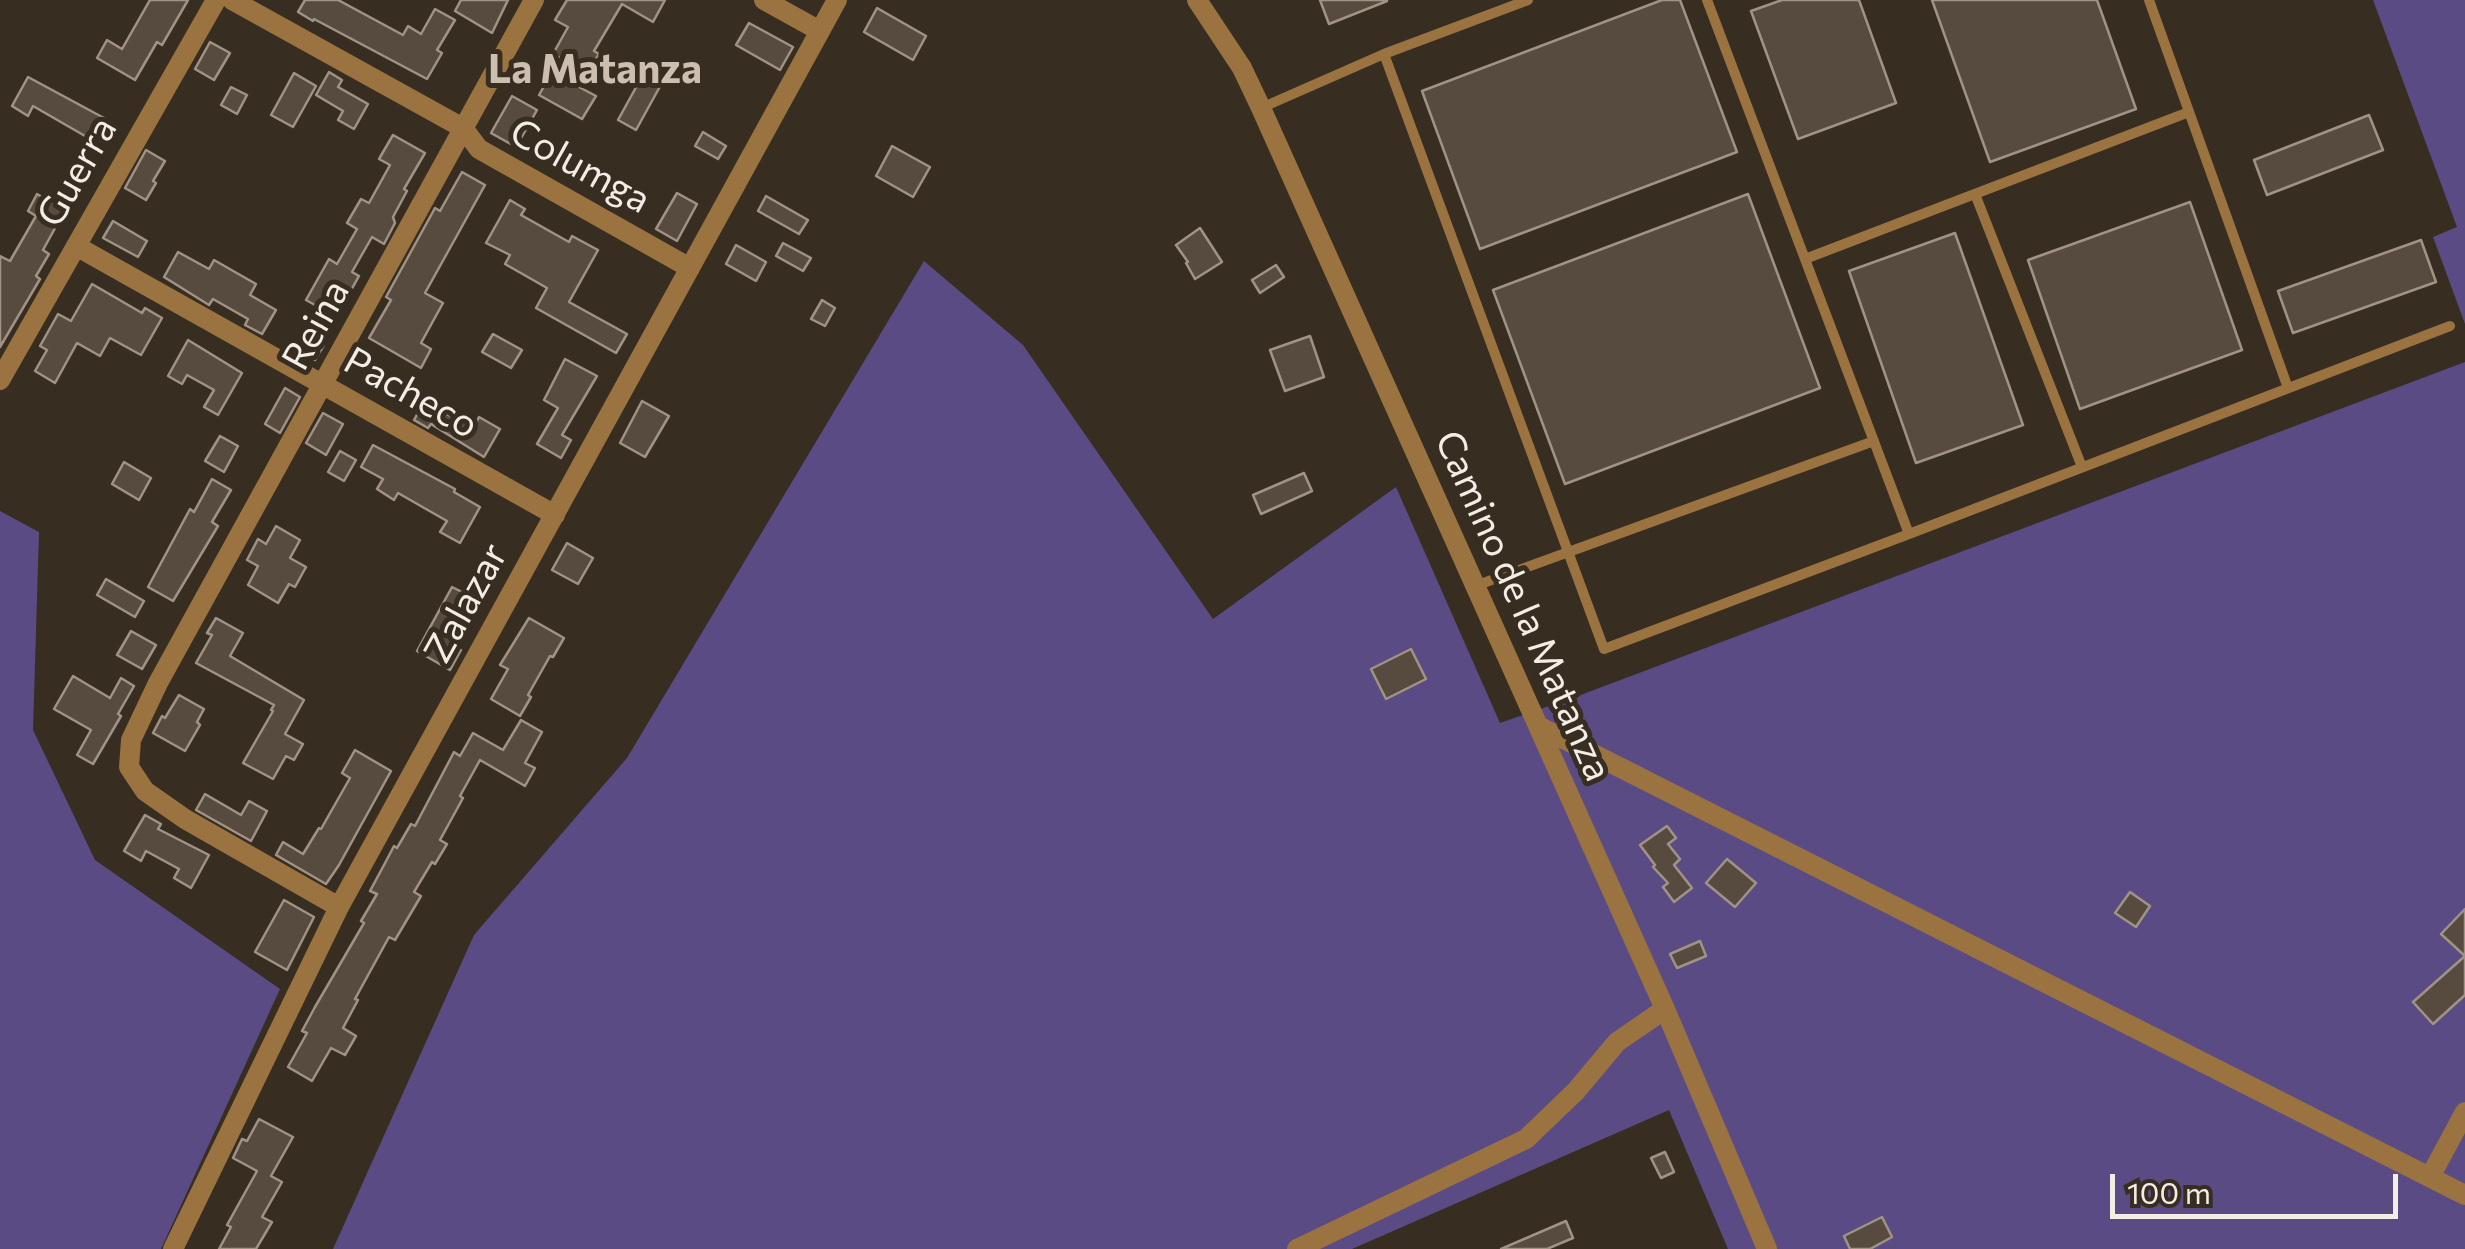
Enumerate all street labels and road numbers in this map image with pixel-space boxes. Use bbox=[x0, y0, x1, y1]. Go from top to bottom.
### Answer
street label: Guerra bbox=[28, 109, 126, 235]
street label: Columga bbox=[502, 109, 658, 223]
street label: Reina bbox=[273, 272, 359, 378]
street label: Pacheco bbox=[336, 338, 486, 448]
street label: Camino de la Matanza bbox=[1425, 424, 1621, 788]
street label: Zalazar bbox=[415, 536, 517, 670]

